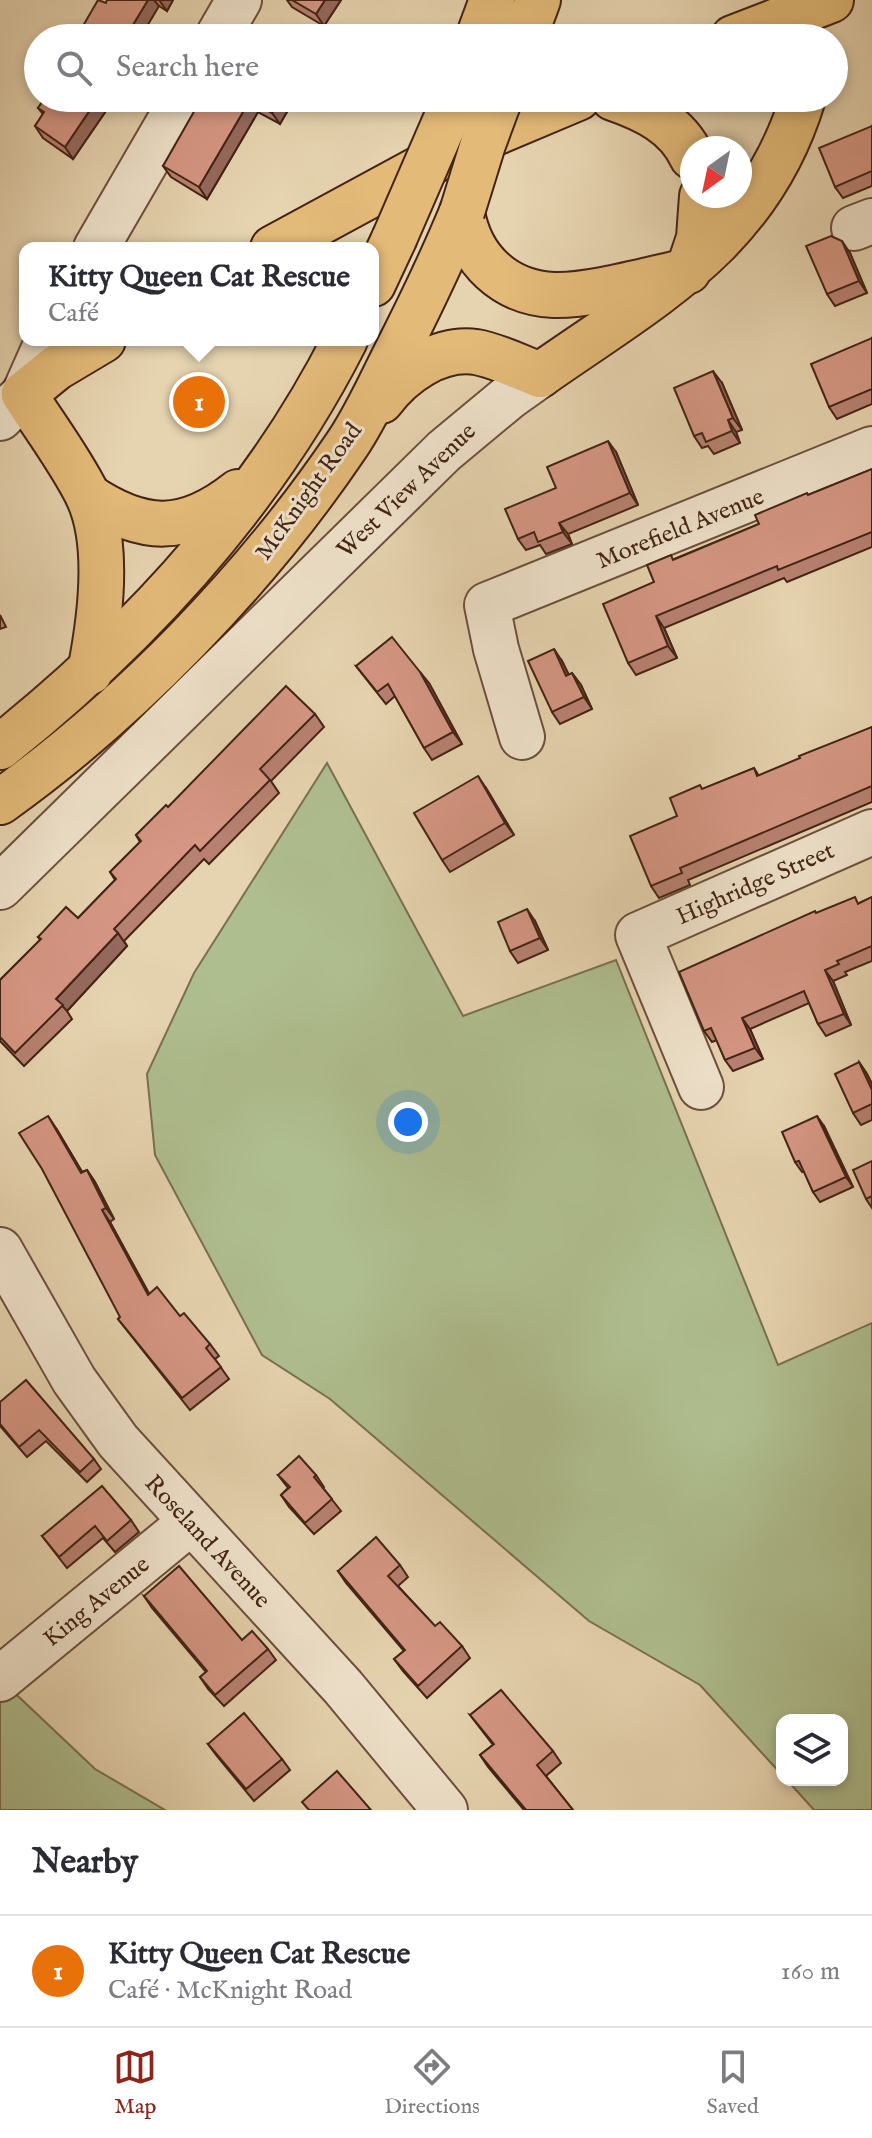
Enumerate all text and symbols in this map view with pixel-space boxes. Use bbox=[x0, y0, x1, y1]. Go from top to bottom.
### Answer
search box bbox=[24, 24, 848, 112]
icon: search bbox=[52, 46, 96, 90]
text: Search here bbox=[116, 49, 259, 87]
north arrow bbox=[680, 136, 752, 208]
popup bbox=[19, 242, 379, 346]
text: Kitty Queen Cat Rescue bbox=[48, 259, 350, 297]
text: Café bbox=[48, 297, 99, 330]
pin: 1 bbox=[173, 372, 225, 432]
street label: McKnight Road bbox=[249, 417, 370, 567]
street label: West View Avenue bbox=[331, 417, 483, 565]
street label: Morefield Avenue bbox=[592, 482, 769, 577]
street label: Highridge Street bbox=[672, 836, 839, 933]
your location bbox=[388, 1102, 428, 1142]
street label: Roseland Avenue bbox=[137, 1469, 277, 1615]
street label: King Avenue bbox=[37, 1550, 156, 1655]
map controls bbox=[776, 1714, 848, 1786]
button: layers bbox=[776, 1714, 848, 1786]
text: Nearby bbox=[32, 1841, 138, 1884]
text: Kitty Queen Cat Rescue bbox=[108, 1936, 410, 1974]
text: 1 bbox=[53, 1955, 63, 1988]
text: 160 m bbox=[781, 1955, 840, 1988]
text: Café · McKnight Road bbox=[108, 1974, 352, 2007]
tab: Map bbox=[113, 2045, 157, 2121]
tab: Directions bbox=[384, 2045, 480, 2121]
tab: Saved bbox=[707, 2045, 759, 2121]

